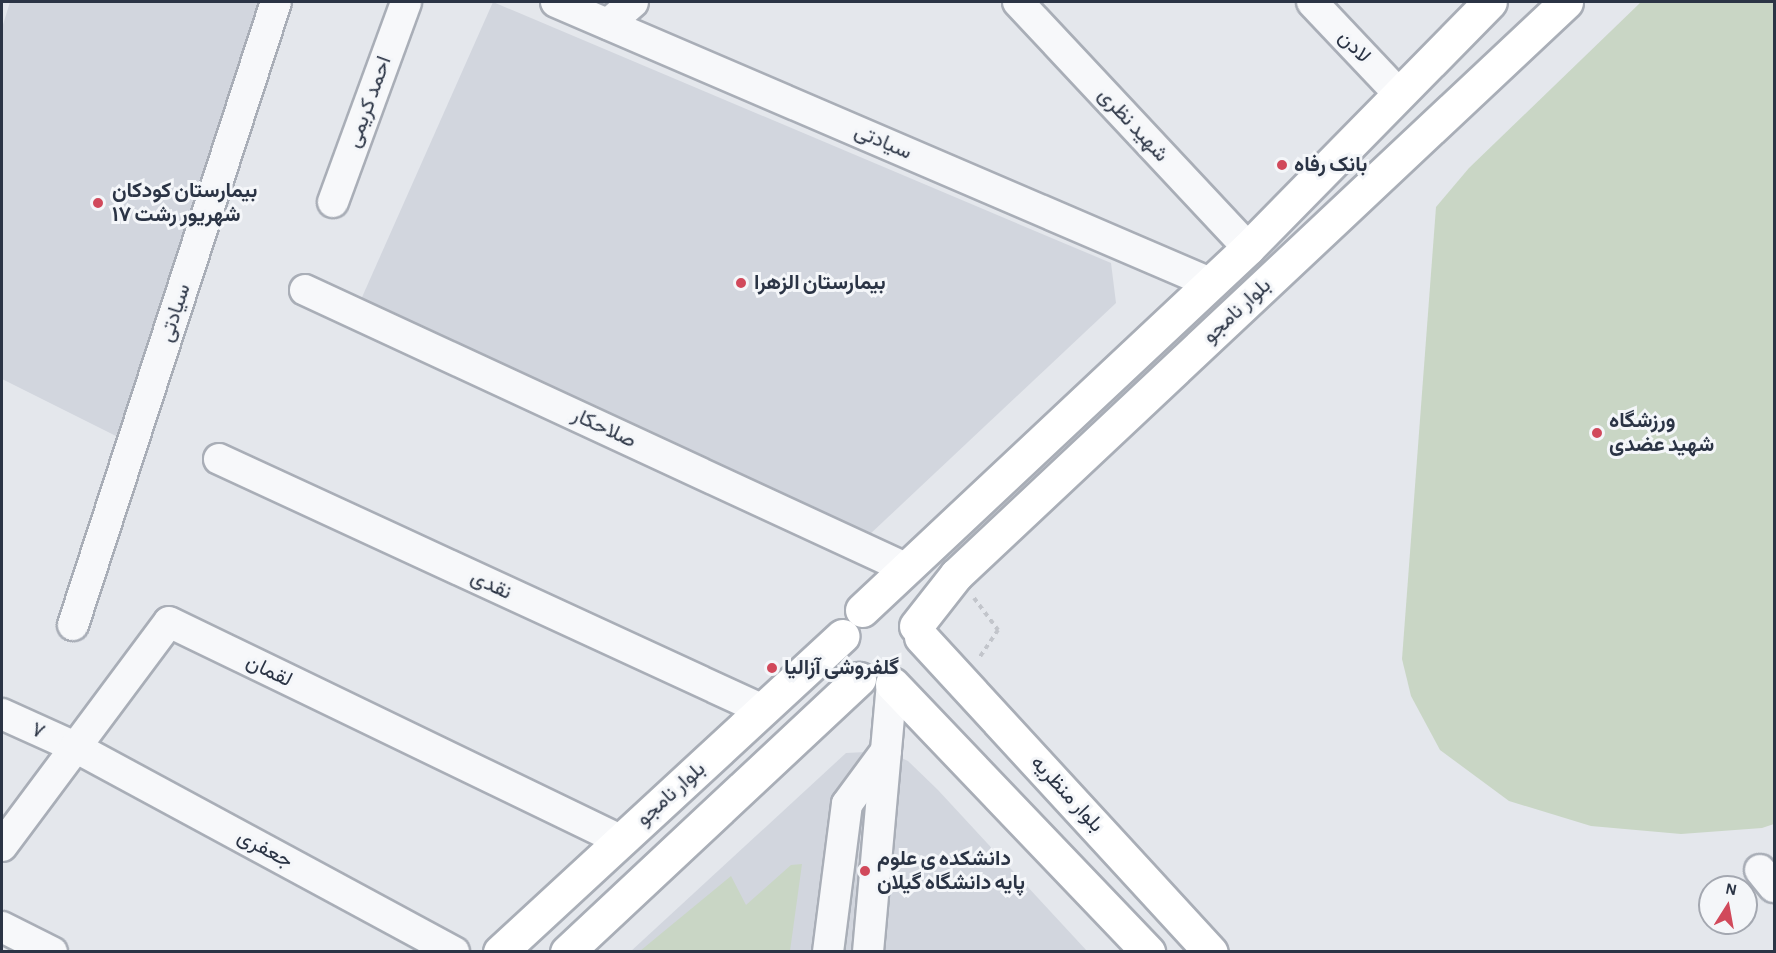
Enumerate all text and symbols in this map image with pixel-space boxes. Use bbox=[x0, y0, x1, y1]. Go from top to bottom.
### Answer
street label: لادن bbox=[1332, 25, 1376, 69]
street label: احمد کریمی bbox=[341, 53, 397, 151]
street label: شهید نظری bbox=[1092, 83, 1174, 167]
street label: سیادتی bbox=[851, 119, 915, 165]
place label: بانک رفاه bbox=[1294, 152, 1367, 178]
marker: بانک رفاه bbox=[1275, 158, 1289, 172]
place label: بیمارستان کودکان ۱۷ شهریور رشت bbox=[112, 178, 257, 228]
marker: بیمارستان کودکان ۱۷ شهریور رشت bbox=[89, 194, 107, 212]
place label: بیمارستان الزهرا bbox=[754, 270, 886, 296]
street label: بلوار نامجو bbox=[1198, 273, 1276, 349]
marker: بیمارستان الزهرا bbox=[732, 274, 750, 292]
street label: سیادتی bbox=[154, 281, 196, 345]
street label: صلاحکار bbox=[568, 402, 640, 454]
place label: ورزشگاه شهید عضدی bbox=[1609, 408, 1714, 458]
marker: ورزشگاه شهید عضدی bbox=[1590, 426, 1604, 440]
street label: نقدی bbox=[466, 565, 516, 605]
street label: لقمان bbox=[242, 649, 296, 693]
place label: گلفروشی آزالیا bbox=[784, 655, 899, 681]
marker: گلفروشی آزالیا bbox=[765, 661, 779, 675]
street label: ۷ bbox=[27, 717, 49, 745]
street label: بلوار منظریه bbox=[1025, 750, 1109, 838]
street label: بلوار نامجو bbox=[631, 757, 711, 831]
street label: جعفری bbox=[233, 824, 297, 874]
place label: دانشکده ی علوم پایه دانشگاه گیلان bbox=[877, 846, 1025, 896]
marker: دانشکده ی علوم پایه دانشگاه گیلان bbox=[858, 864, 872, 878]
north arrow bbox=[1698, 875, 1758, 935]
text: N bbox=[1724, 880, 1738, 898]

